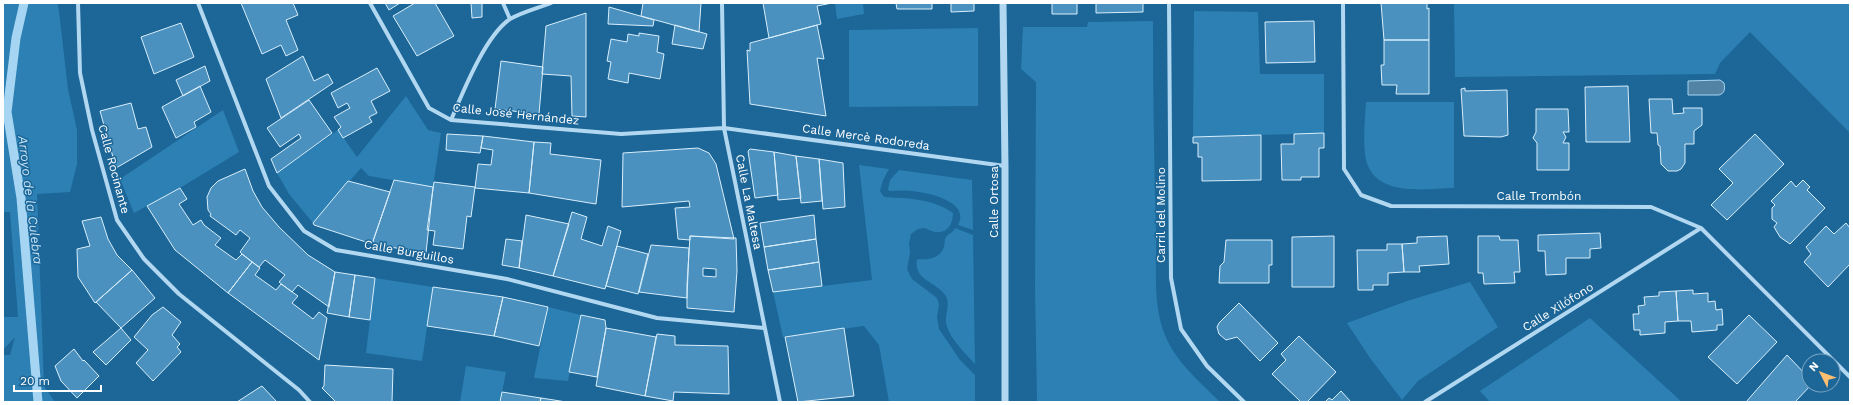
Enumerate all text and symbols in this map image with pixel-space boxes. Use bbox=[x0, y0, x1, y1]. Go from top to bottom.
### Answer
street label: Calle José Hernández bbox=[452, 100, 580, 128]
street label: Calle Mercè Rodoreda bbox=[801, 121, 931, 153]
street label: Calle Rocinante bbox=[95, 123, 133, 215]
water label: Arroyo de la Culebra bbox=[15, 134, 46, 265]
street label: Calle La Maltesa bbox=[733, 153, 765, 251]
street label: Calle Ortosa bbox=[987, 166, 1001, 238]
street label: Carril del Molino bbox=[1154, 167, 1168, 263]
street label: Calle Trombón bbox=[1497, 189, 1581, 203]
street label: Calle Burguillos bbox=[363, 237, 455, 267]
street label: Calle Xilófono bbox=[1520, 280, 1596, 334]
north arrow bbox=[1801, 353, 1841, 393]
text: N bbox=[1806, 359, 1821, 374]
scale bar bbox=[14, 367, 101, 393]
text: 20 m bbox=[20, 374, 50, 388]

